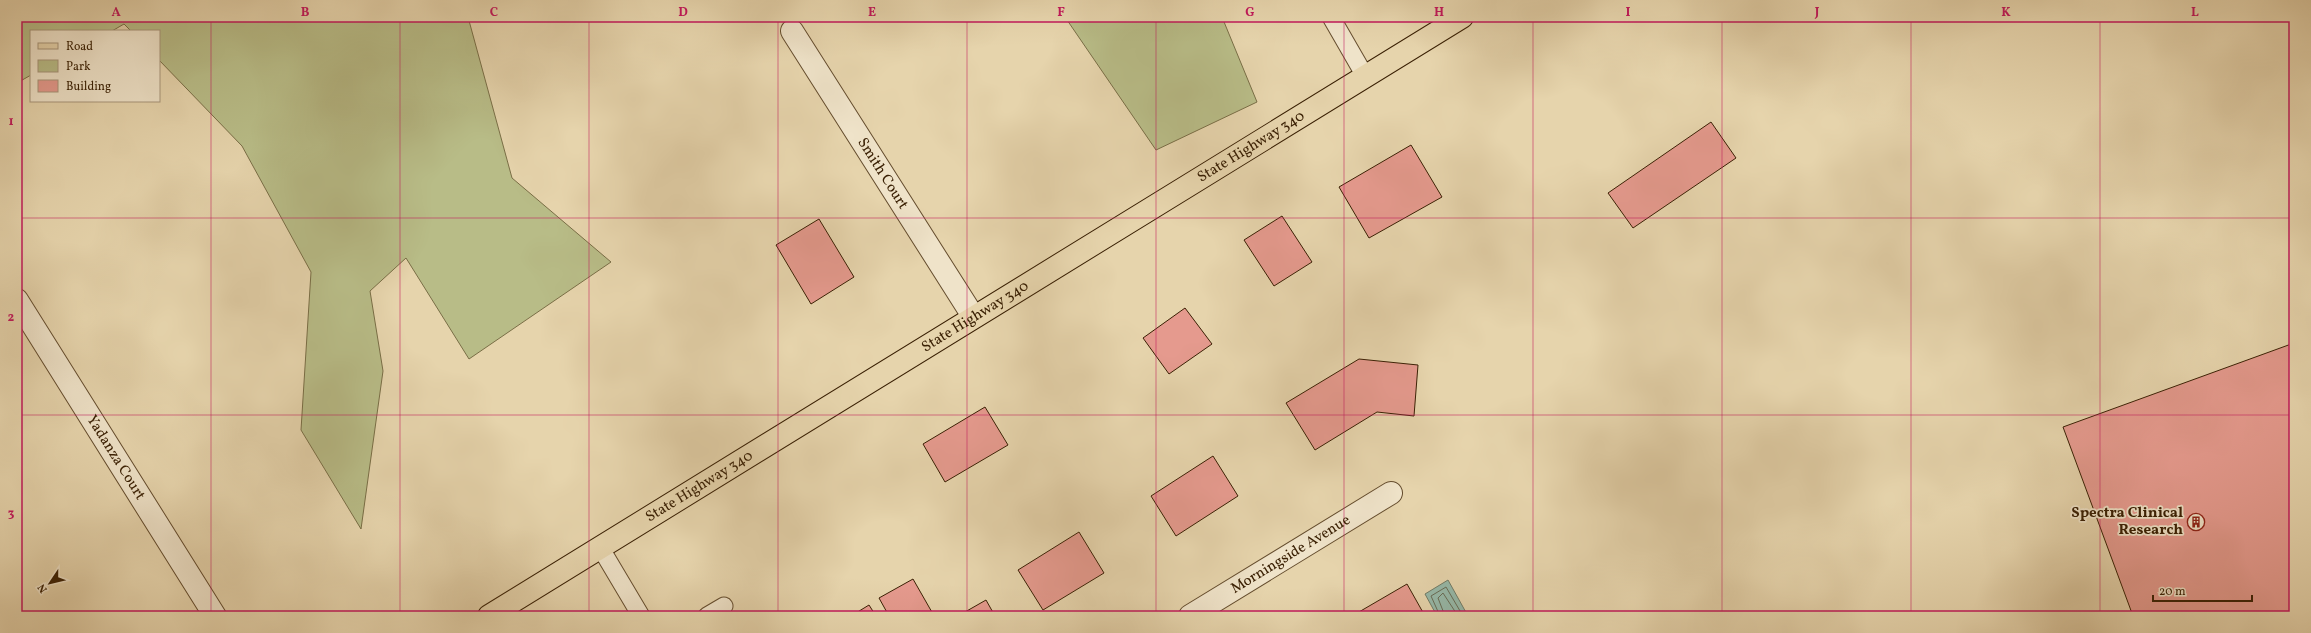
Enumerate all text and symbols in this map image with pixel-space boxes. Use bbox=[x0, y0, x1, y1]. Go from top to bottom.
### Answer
text: A bbox=[111, 4, 121, 22]
text: B bbox=[301, 4, 310, 22]
text: C bbox=[490, 4, 498, 22]
text: D bbox=[678, 4, 688, 22]
text: E bbox=[868, 4, 876, 22]
text: F bbox=[1057, 4, 1065, 22]
text: G bbox=[1245, 4, 1255, 22]
text: H bbox=[1434, 4, 1444, 22]
text: I bbox=[1626, 4, 1631, 22]
text: J bbox=[1814, 4, 1820, 22]
text: K bbox=[2001, 4, 2011, 22]
text: L bbox=[2191, 4, 2199, 22]
legend bbox=[30, 30, 160, 102]
text: Road bbox=[66, 39, 93, 55]
text: Park bbox=[66, 59, 91, 75]
text: Building bbox=[66, 79, 111, 95]
street label: State Highway 340 bbox=[1193, 106, 1309, 188]
text: 1 bbox=[8, 113, 14, 131]
street label: Smith Court bbox=[852, 134, 913, 214]
street label: State Highway 340 bbox=[918, 276, 1033, 358]
text: 2 bbox=[8, 309, 15, 327]
street label: Yadanza Court bbox=[81, 411, 150, 504]
street label: State Highway 340 bbox=[642, 445, 757, 528]
place label: Spectra Clinical Research bbox=[2071, 503, 2183, 541]
text: 3 bbox=[8, 505, 15, 523]
street label: Morningside Avenue bbox=[1227, 510, 1354, 599]
building icon: Spectra Clinical Research bbox=[2186, 512, 2206, 532]
north arrow bbox=[30, 563, 70, 603]
scale bar bbox=[2153, 577, 2252, 603]
text: N bbox=[35, 580, 51, 595]
text: 20 m bbox=[2159, 584, 2186, 600]

